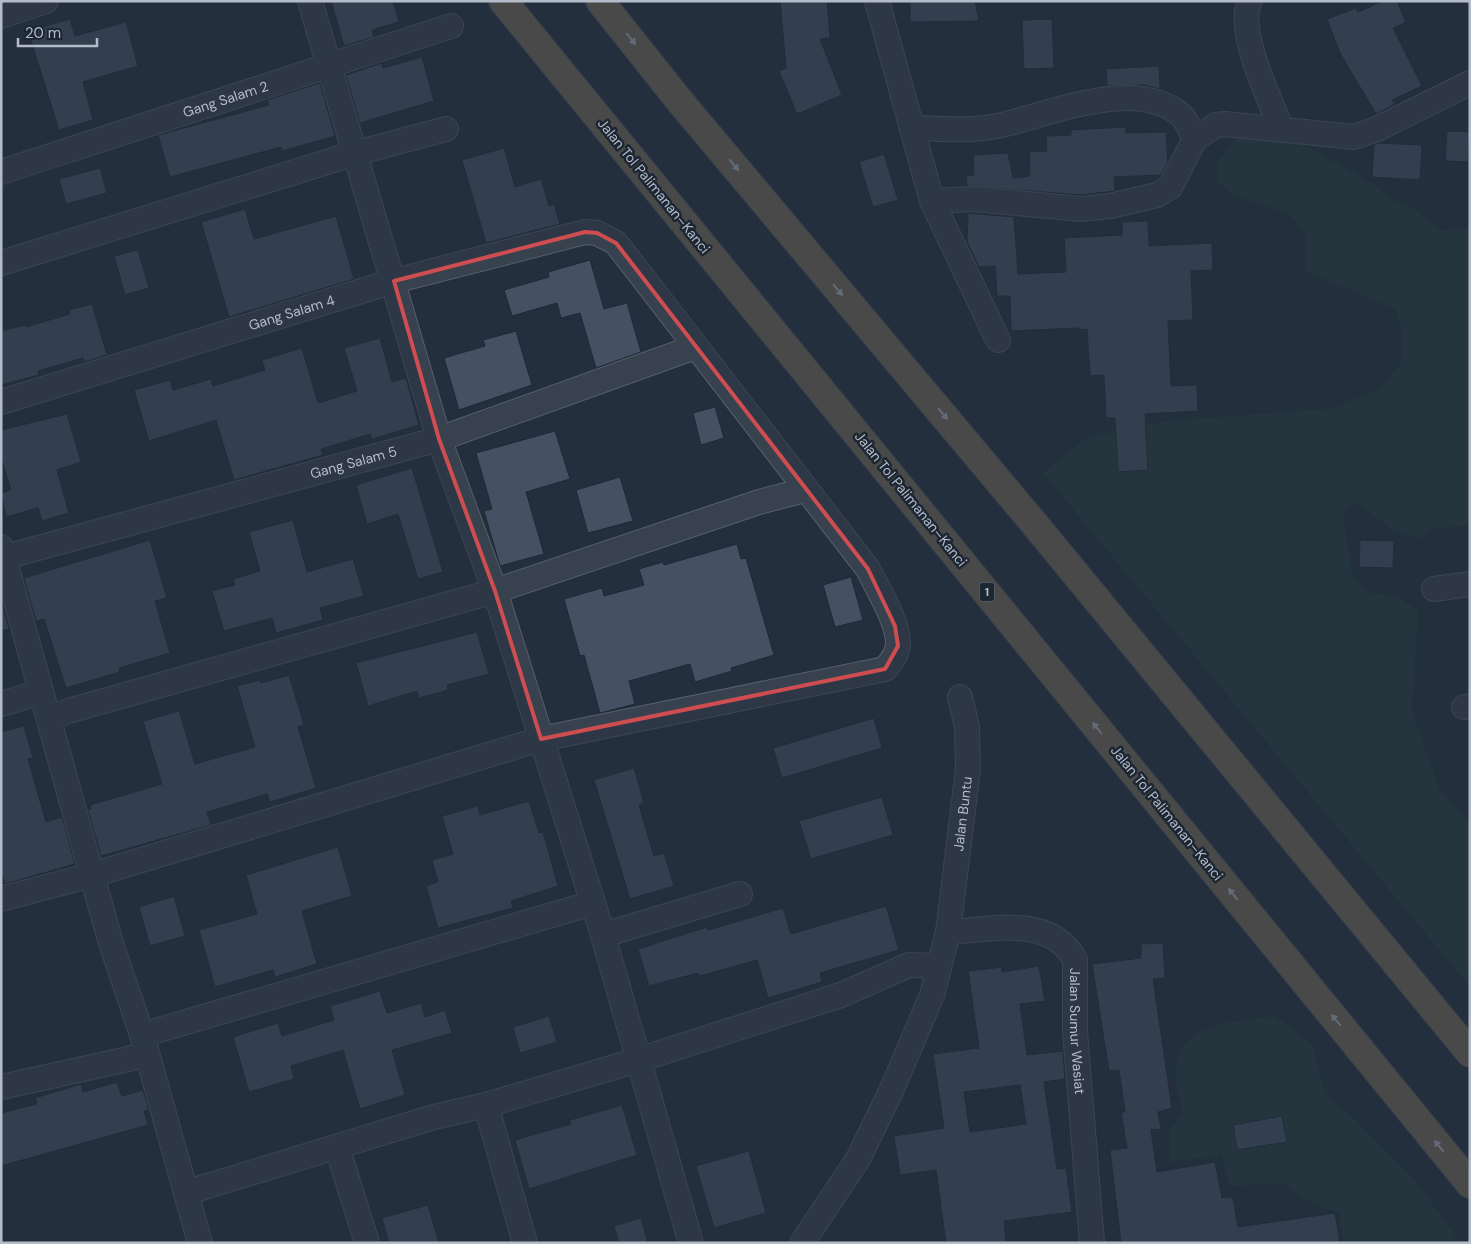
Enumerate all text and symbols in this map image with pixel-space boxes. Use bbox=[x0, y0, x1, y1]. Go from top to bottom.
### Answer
scale bar bbox=[18, 15, 96, 47]
text: 20 m bbox=[25, 23, 61, 43]
one-way arrow bbox=[625, 33, 636, 46]
street label: Gang Salam 2 bbox=[181, 77, 270, 121]
street label: Jalan Tol Palimanan–Kanci bbox=[594, 115, 714, 257]
one-way arrow bbox=[728, 159, 739, 171]
one-way arrow bbox=[833, 283, 844, 296]
street label: Gang Salam 4 bbox=[246, 291, 337, 334]
one-way arrow bbox=[937, 407, 948, 420]
street label: Jalan Tol Palimanan–Kanci bbox=[851, 428, 971, 570]
street label: Gang Salam 5 bbox=[308, 442, 399, 483]
road number: 1 bbox=[980, 582, 994, 602]
one-way arrow bbox=[1092, 722, 1103, 735]
street label: Jalan Tol Palimanan–Kanci bbox=[1107, 742, 1227, 884]
street label: Jalan Buntu bbox=[949, 775, 976, 852]
one-way arrow bbox=[1228, 888, 1239, 901]
street label: Jalan Sumur Wasiat bbox=[1066, 968, 1089, 1095]
one-way arrow bbox=[1331, 1014, 1342, 1027]
one-way arrow bbox=[1433, 1140, 1444, 1153]

